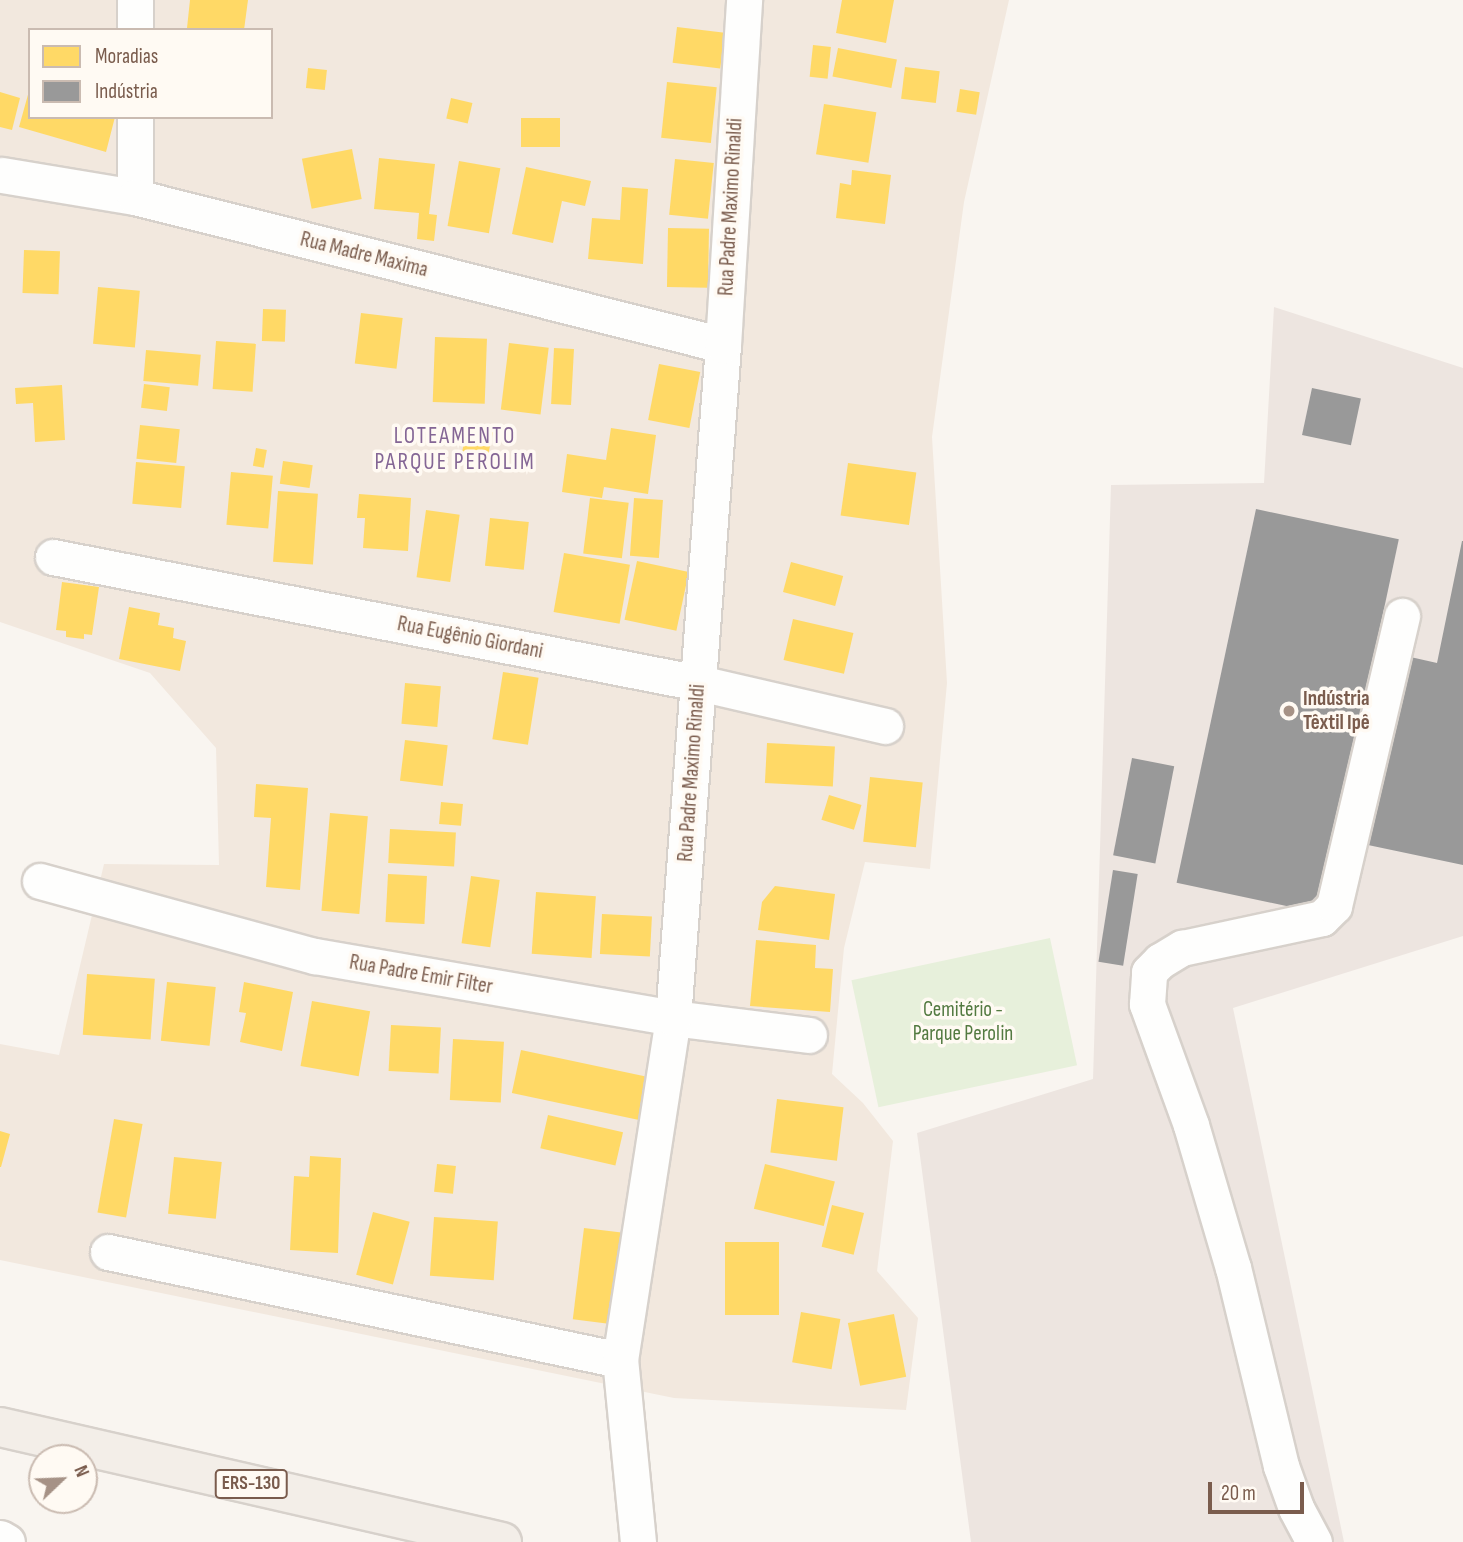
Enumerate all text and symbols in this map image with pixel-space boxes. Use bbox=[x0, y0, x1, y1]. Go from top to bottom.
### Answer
legend bbox=[28, 28, 273, 119]
text: Moradias bbox=[95, 44, 158, 69]
text: Indústria bbox=[95, 79, 158, 104]
street label: Rua Padre Maximo Rinaldi bbox=[714, 117, 748, 297]
street label: Rua Madre Maxima bbox=[298, 227, 430, 283]
district label: LOTEAMENTO PARQUE PEROLIM bbox=[376, 422, 534, 476]
street label: Rua Eugênio Giordani bbox=[395, 612, 545, 664]
street label: Rua Padre Maximo Rinaldi bbox=[673, 683, 711, 863]
place label: Indústria Têxtil Ipê bbox=[1303, 686, 1370, 736]
marker: Indústria Têxtil Ipê bbox=[1281, 703, 1297, 719]
street label: Rua Padre Emir Filter bbox=[347, 950, 495, 1000]
park label: Cemitério - Parque Perolin bbox=[913, 997, 1013, 1047]
north arrow bbox=[28, 1444, 98, 1514]
text: N bbox=[68, 1462, 94, 1481]
road number: ERS-130 bbox=[214, 1468, 288, 1500]
scale bar bbox=[1211, 1468, 1307, 1512]
text: 20 m bbox=[1221, 1481, 1256, 1506]

